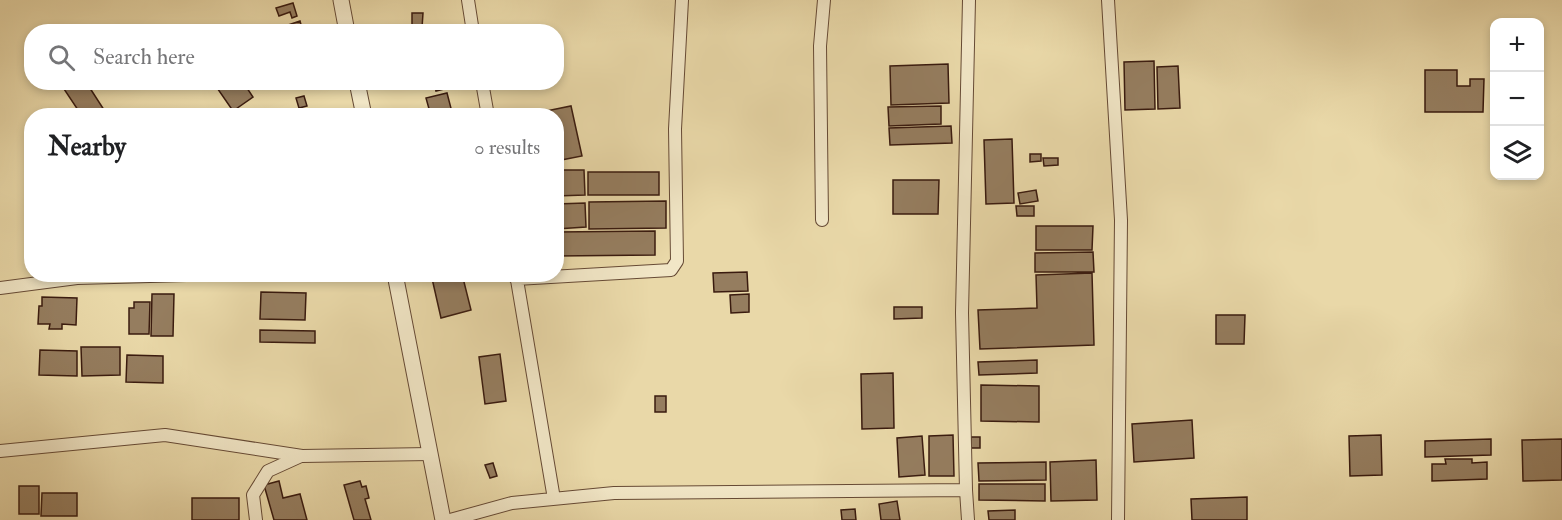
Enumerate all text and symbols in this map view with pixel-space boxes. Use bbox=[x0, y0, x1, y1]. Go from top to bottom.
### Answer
map controls bbox=[1490, 18, 1544, 180]
button: + bbox=[1490, 18, 1544, 72]
search box bbox=[24, 24, 564, 90]
icon: search bbox=[45, 41, 78, 74]
text: Search here bbox=[93, 43, 195, 71]
button: − bbox=[1490, 72, 1544, 126]
button: layers bbox=[1490, 126, 1544, 180]
text: Nearby bbox=[48, 131, 126, 163]
text: 0 results bbox=[474, 135, 540, 160]

